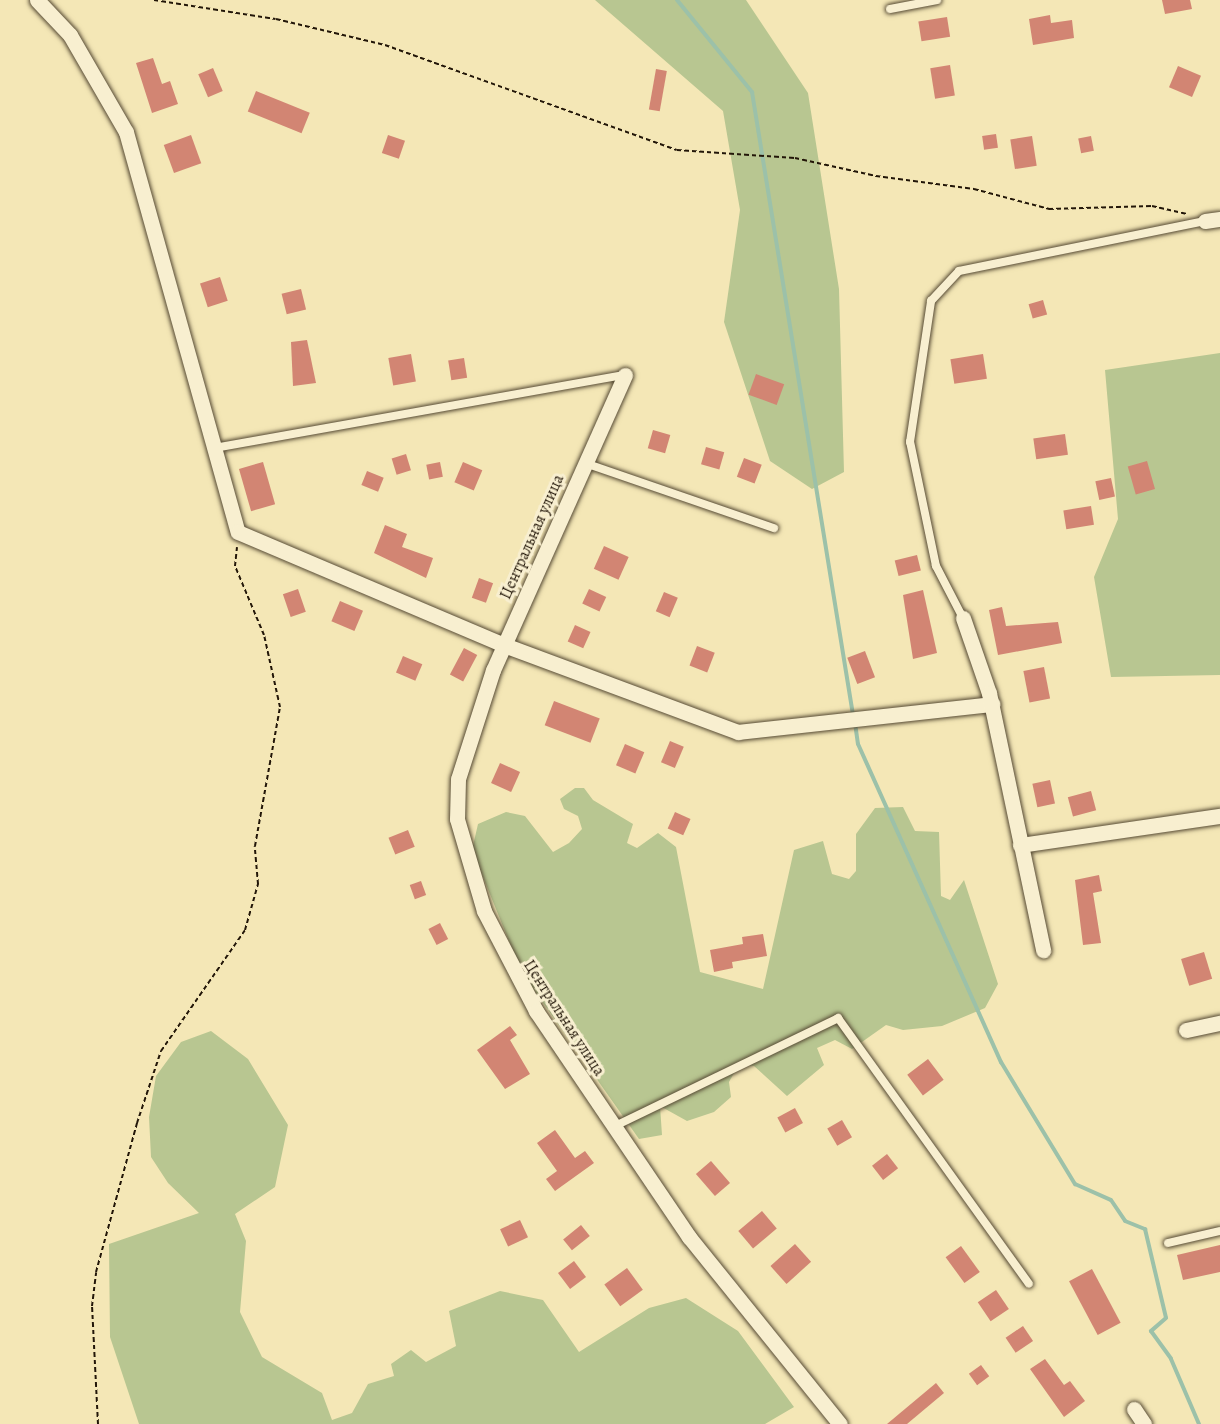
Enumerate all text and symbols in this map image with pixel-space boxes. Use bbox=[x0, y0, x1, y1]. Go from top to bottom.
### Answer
street label: Центральная улица bbox=[496, 472, 568, 602]
street label: Центральная улица bbox=[519, 956, 609, 1080]

